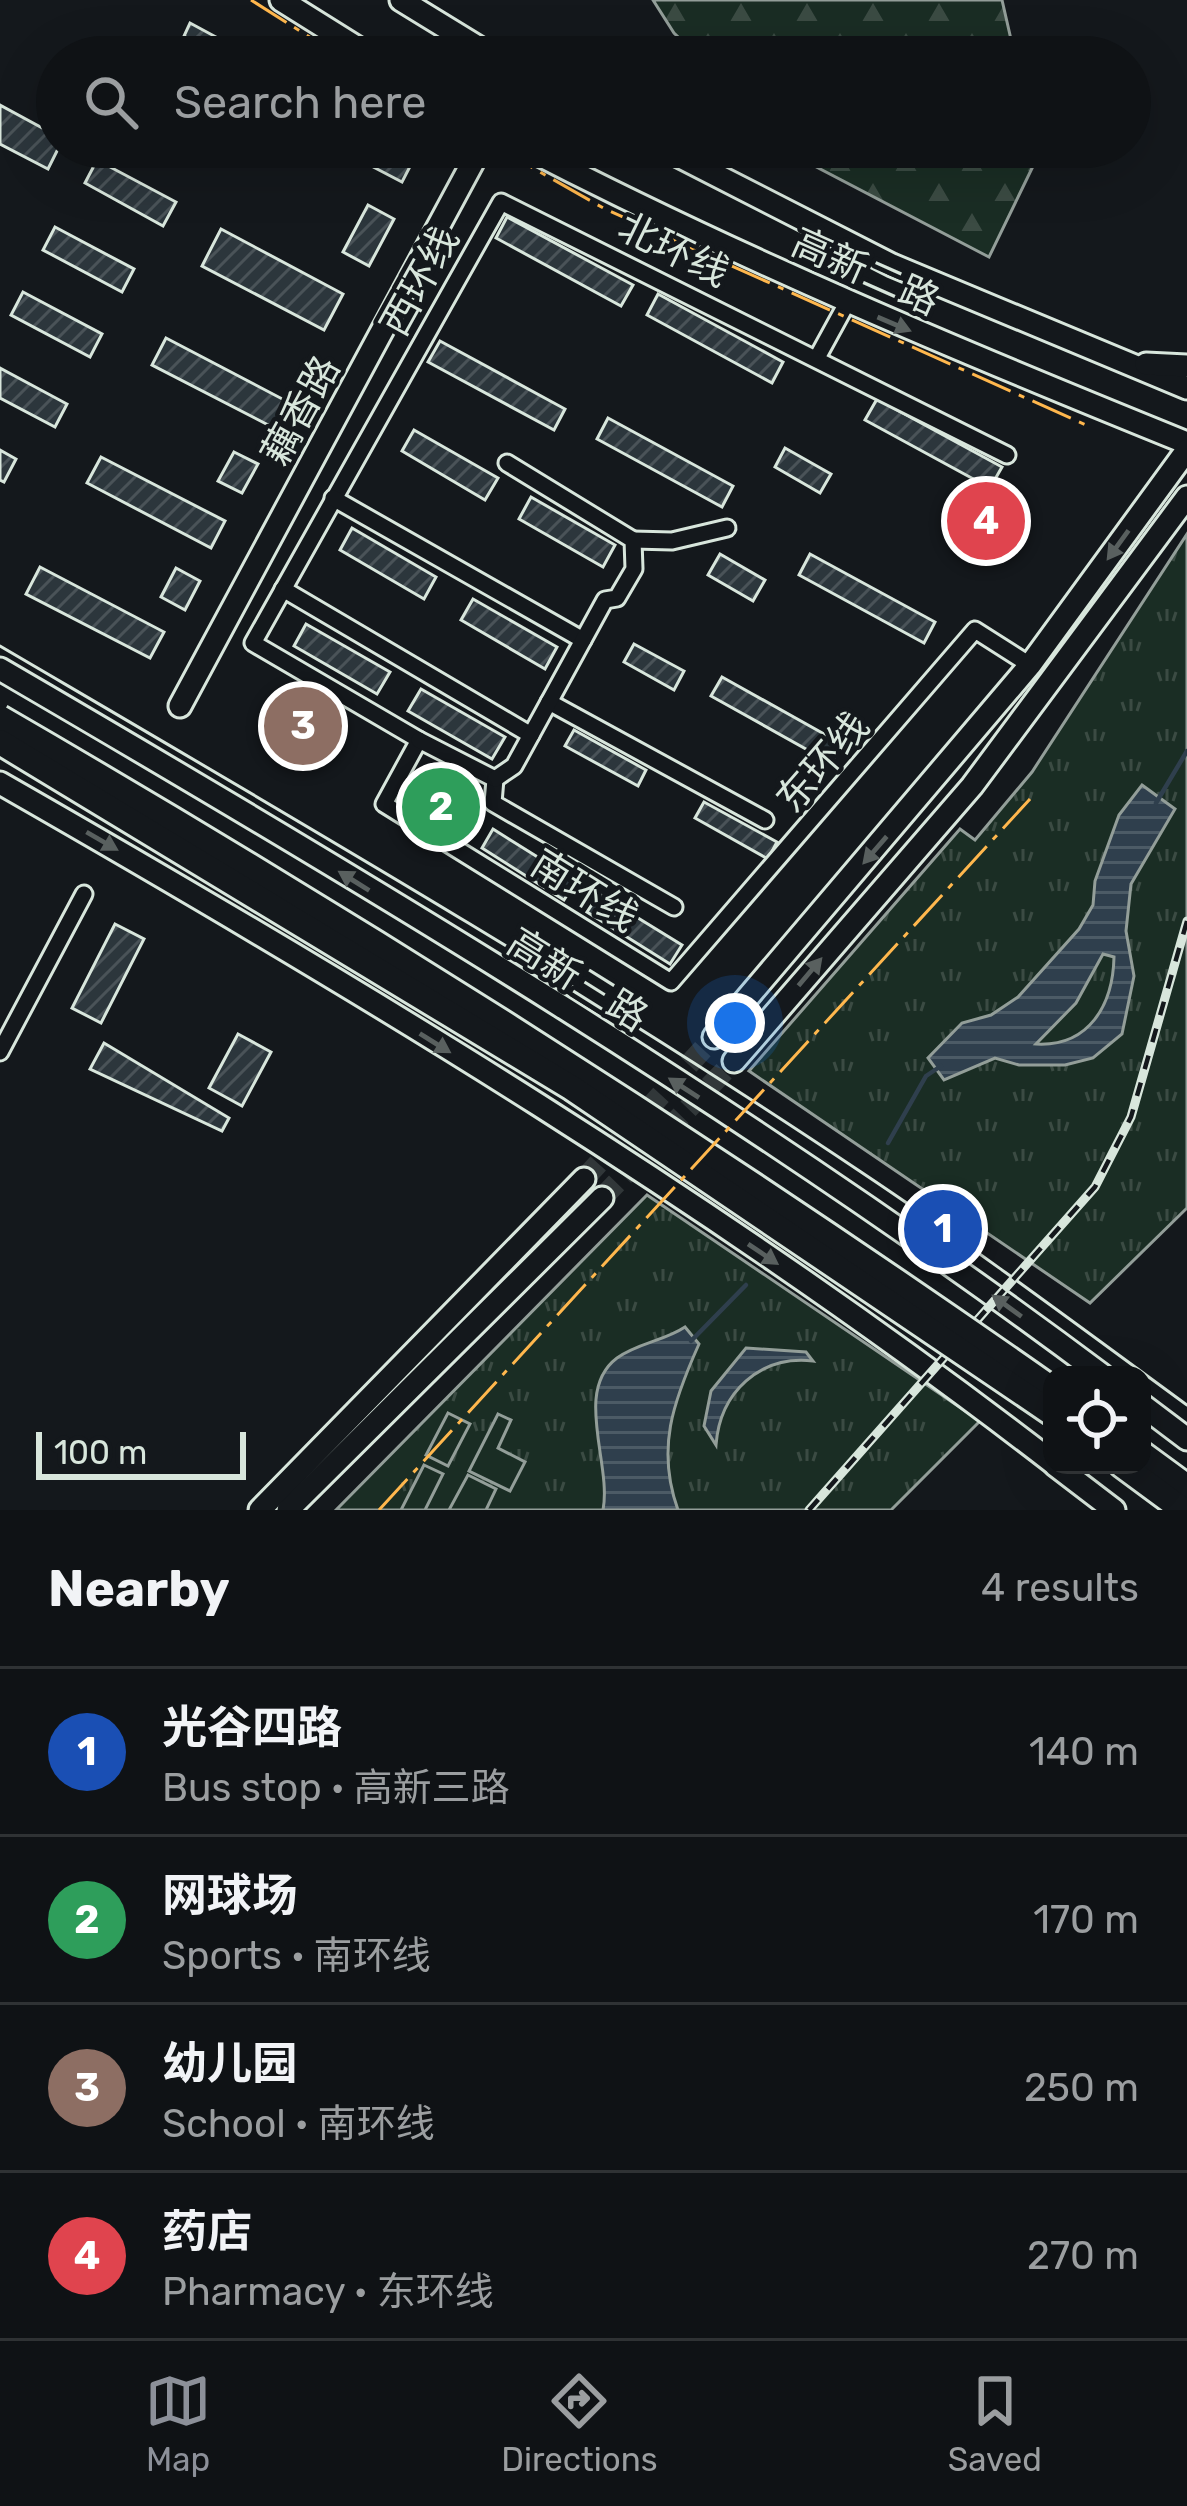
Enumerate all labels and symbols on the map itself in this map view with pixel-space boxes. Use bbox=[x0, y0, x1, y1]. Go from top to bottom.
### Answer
street label: 北环线 bbox=[611, 204, 736, 296]
street label: 西环线 bbox=[371, 219, 468, 344]
street label: 高新二路 bbox=[785, 219, 946, 325]
one-way arrow bbox=[877, 315, 913, 334]
street label: 藕香路 bbox=[252, 348, 349, 473]
pin: 4 bbox=[947, 476, 1025, 566]
one-way arrow bbox=[1107, 529, 1130, 561]
pin: 3 bbox=[264, 681, 342, 771]
street label: 东环线 bbox=[767, 703, 878, 822]
pin: 2 bbox=[402, 762, 480, 852]
one-way arrow bbox=[85, 830, 118, 851]
one-way arrow bbox=[863, 835, 889, 865]
street label: 南环线 bbox=[523, 840, 646, 941]
one-way arrow bbox=[337, 871, 371, 892]
street label: 高新三路 bbox=[499, 919, 656, 1041]
one-way arrow bbox=[796, 957, 822, 987]
your location bbox=[705, 993, 765, 1053]
one-way arrow bbox=[418, 1032, 452, 1053]
one-way arrow bbox=[668, 1078, 701, 1100]
pin: 1 bbox=[904, 1184, 982, 1274]
one-way arrow bbox=[747, 1242, 780, 1264]
one-way arrow bbox=[991, 1295, 1023, 1319]
scale bar bbox=[36, 1426, 246, 1479]

